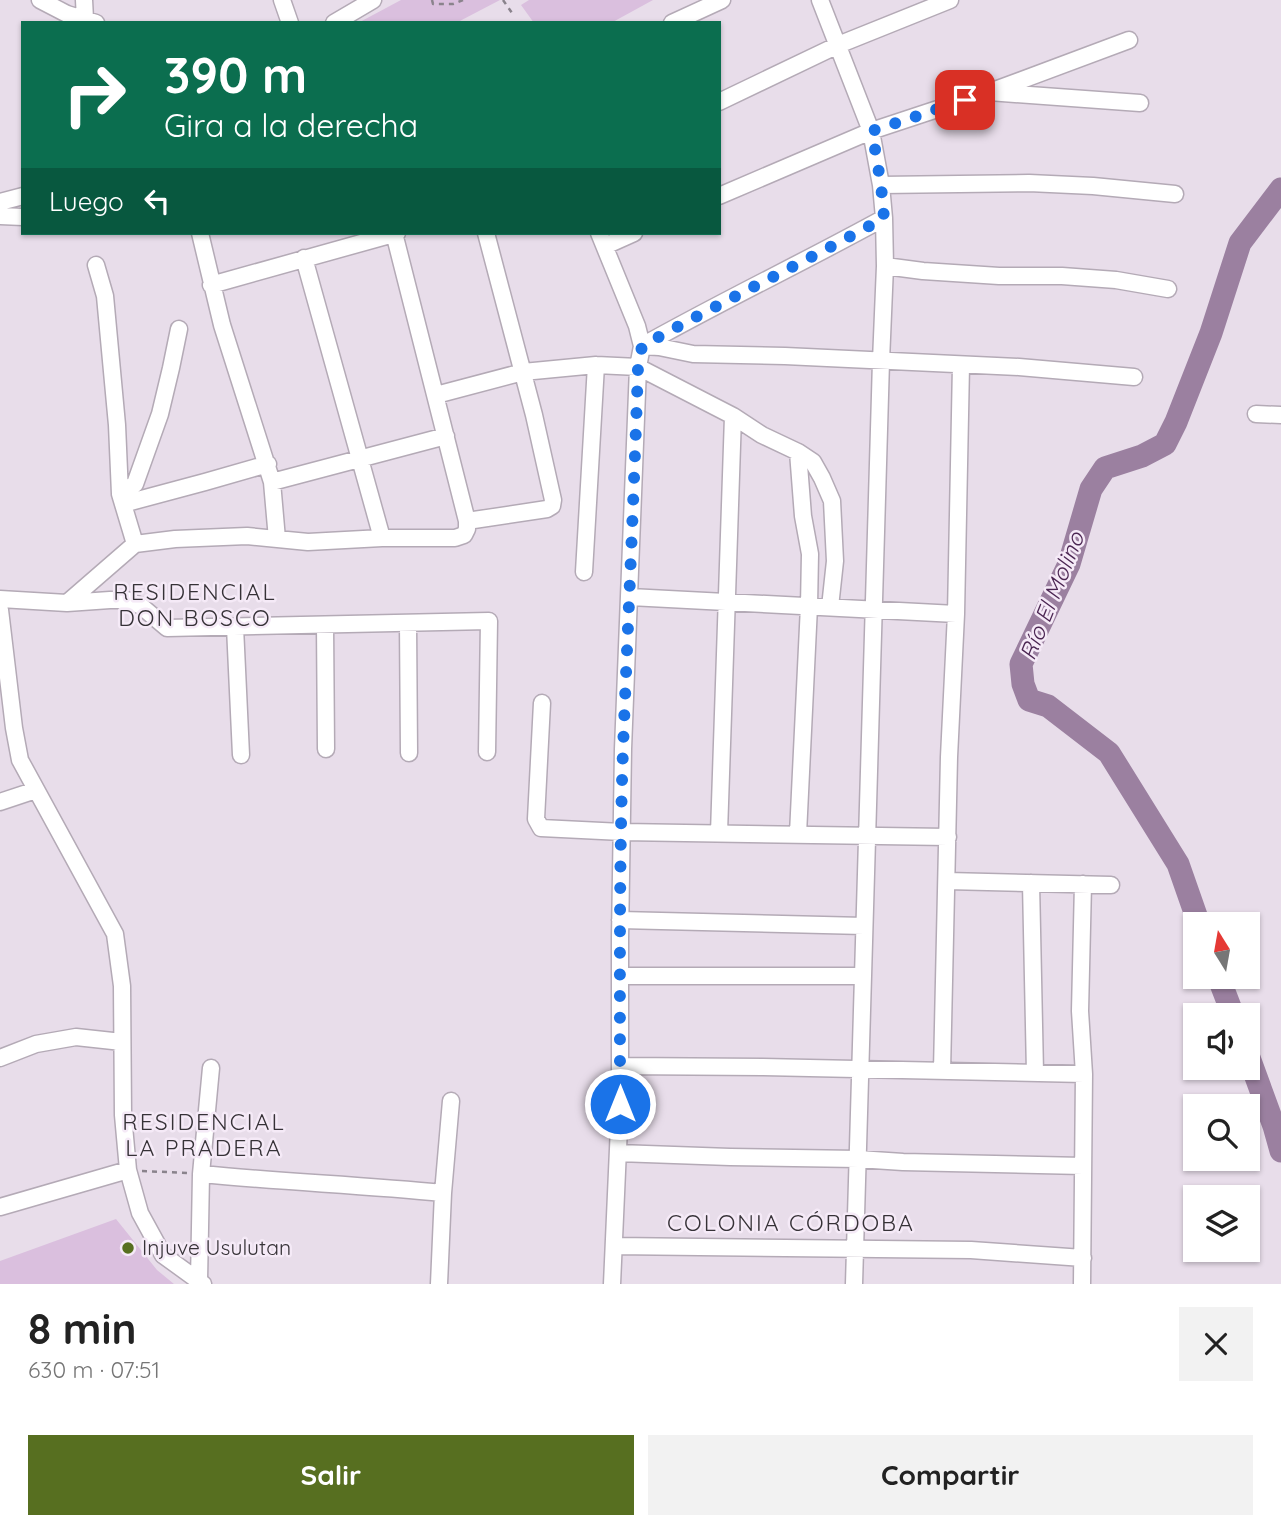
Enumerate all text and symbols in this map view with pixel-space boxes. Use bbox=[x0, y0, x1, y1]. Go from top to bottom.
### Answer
text: 390 m bbox=[164, 44, 307, 105]
icon: right bbox=[49, 49, 140, 140]
pin bbox=[935, 70, 995, 130]
icon: arrive bbox=[946, 81, 984, 119]
text: Gira a la derecha bbox=[164, 105, 418, 145]
icon: left bbox=[138, 182, 176, 220]
text: Luego bbox=[49, 185, 124, 218]
water label: Río El Molino bbox=[1013, 527, 1091, 664]
district label: RESIDENCIAL DON BOSCO bbox=[113, 577, 277, 632]
north arrow bbox=[1183, 912, 1260, 989]
map controls bbox=[1183, 912, 1260, 1262]
button: sound bbox=[1183, 1003, 1260, 1080]
position arrow bbox=[583, 1067, 657, 1141]
button: search bbox=[1183, 1094, 1260, 1171]
district label: RESIDENCIAL LA PRADERA bbox=[122, 1107, 286, 1162]
button: layers bbox=[1183, 1185, 1260, 1262]
district label: COLONIA CÓRDOBA bbox=[667, 1208, 915, 1237]
place label: Injuve Usulutan bbox=[142, 1234, 291, 1260]
marker: Injuve Usulutan bbox=[120, 1240, 136, 1256]
text: 8 min bbox=[28, 1302, 136, 1355]
button: close bbox=[1179, 1307, 1253, 1381]
text: 630 m · 07:51 bbox=[28, 1355, 160, 1384]
button: Salir bbox=[28, 1435, 634, 1515]
button: Compartir bbox=[648, 1435, 1253, 1515]

